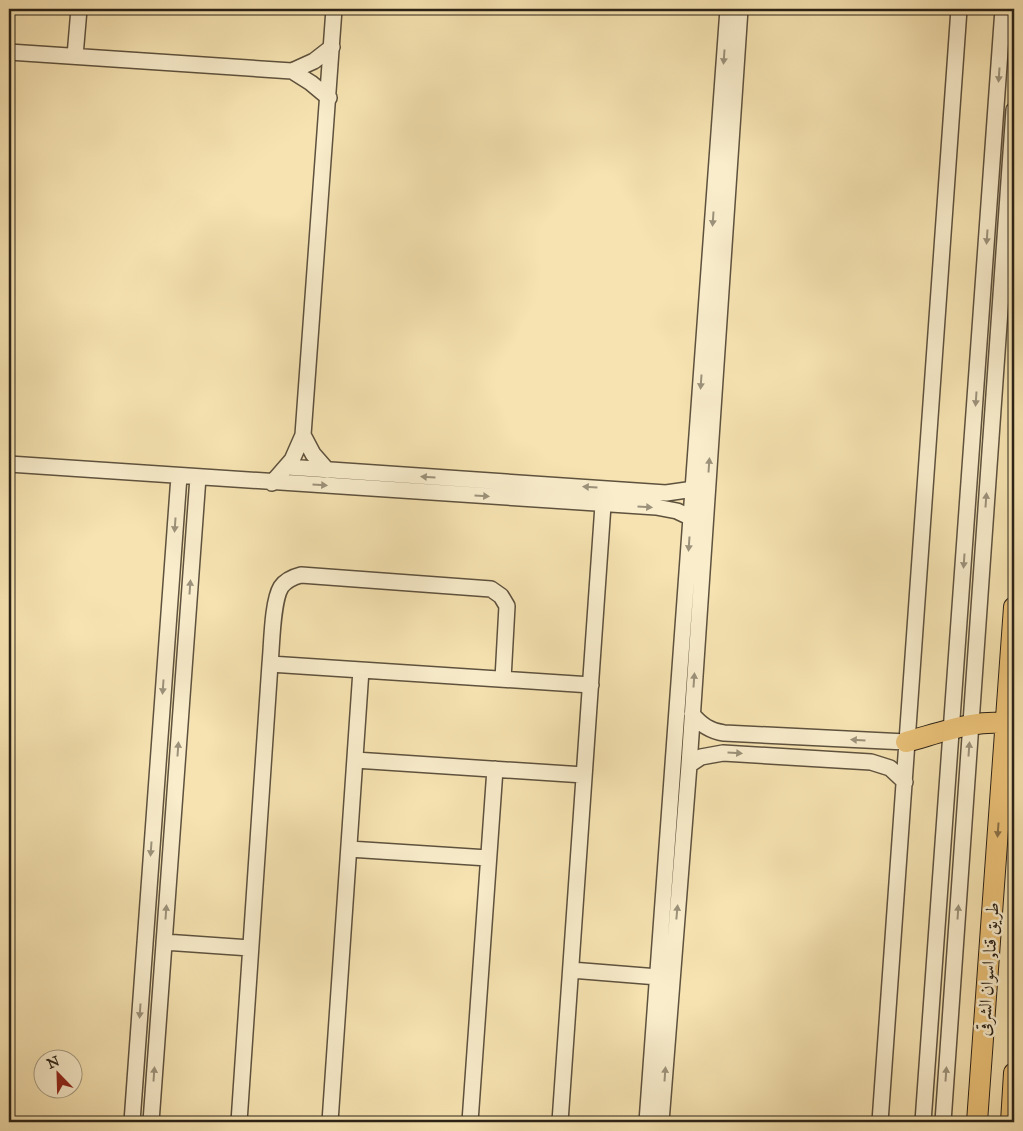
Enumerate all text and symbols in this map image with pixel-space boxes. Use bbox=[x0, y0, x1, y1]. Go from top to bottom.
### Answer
one-way arrow bbox=[720, 50, 728, 66]
one-way arrow bbox=[994, 67, 1002, 83]
one-way arrow bbox=[709, 212, 717, 228]
one-way arrow bbox=[983, 229, 991, 245]
one-way arrow bbox=[696, 374, 704, 390]
one-way arrow bbox=[971, 391, 979, 407]
one-way arrow bbox=[705, 457, 713, 473]
one-way arrow bbox=[419, 472, 435, 480]
one-way arrow bbox=[313, 482, 329, 490]
one-way arrow bbox=[582, 483, 598, 491]
one-way arrow bbox=[983, 492, 991, 508]
one-way arrow bbox=[475, 493, 491, 501]
one-way arrow bbox=[637, 503, 653, 511]
one-way arrow bbox=[171, 517, 179, 533]
one-way arrow bbox=[685, 536, 693, 552]
one-way arrow bbox=[960, 553, 968, 569]
one-way arrow bbox=[186, 579, 194, 595]
one-way arrow bbox=[691, 671, 699, 687]
one-way arrow bbox=[159, 679, 167, 695]
one-way arrow bbox=[849, 735, 865, 743]
one-way arrow bbox=[174, 741, 182, 757]
one-way arrow bbox=[965, 741, 973, 757]
one-way arrow bbox=[727, 750, 743, 758]
one-way arrow bbox=[993, 823, 1001, 839]
one-way arrow bbox=[147, 841, 155, 857]
street label: طريق قنا, اسوان الشرقى bbox=[972, 901, 1005, 1037]
one-way arrow bbox=[162, 903, 170, 919]
one-way arrow bbox=[673, 903, 681, 919]
one-way arrow bbox=[954, 903, 962, 919]
one-way arrow bbox=[135, 1003, 143, 1019]
north arrow bbox=[32, 1048, 82, 1098]
text: N bbox=[44, 1052, 62, 1073]
one-way arrow bbox=[151, 1065, 159, 1081]
one-way arrow bbox=[661, 1065, 669, 1081]
one-way arrow bbox=[943, 1065, 951, 1081]

